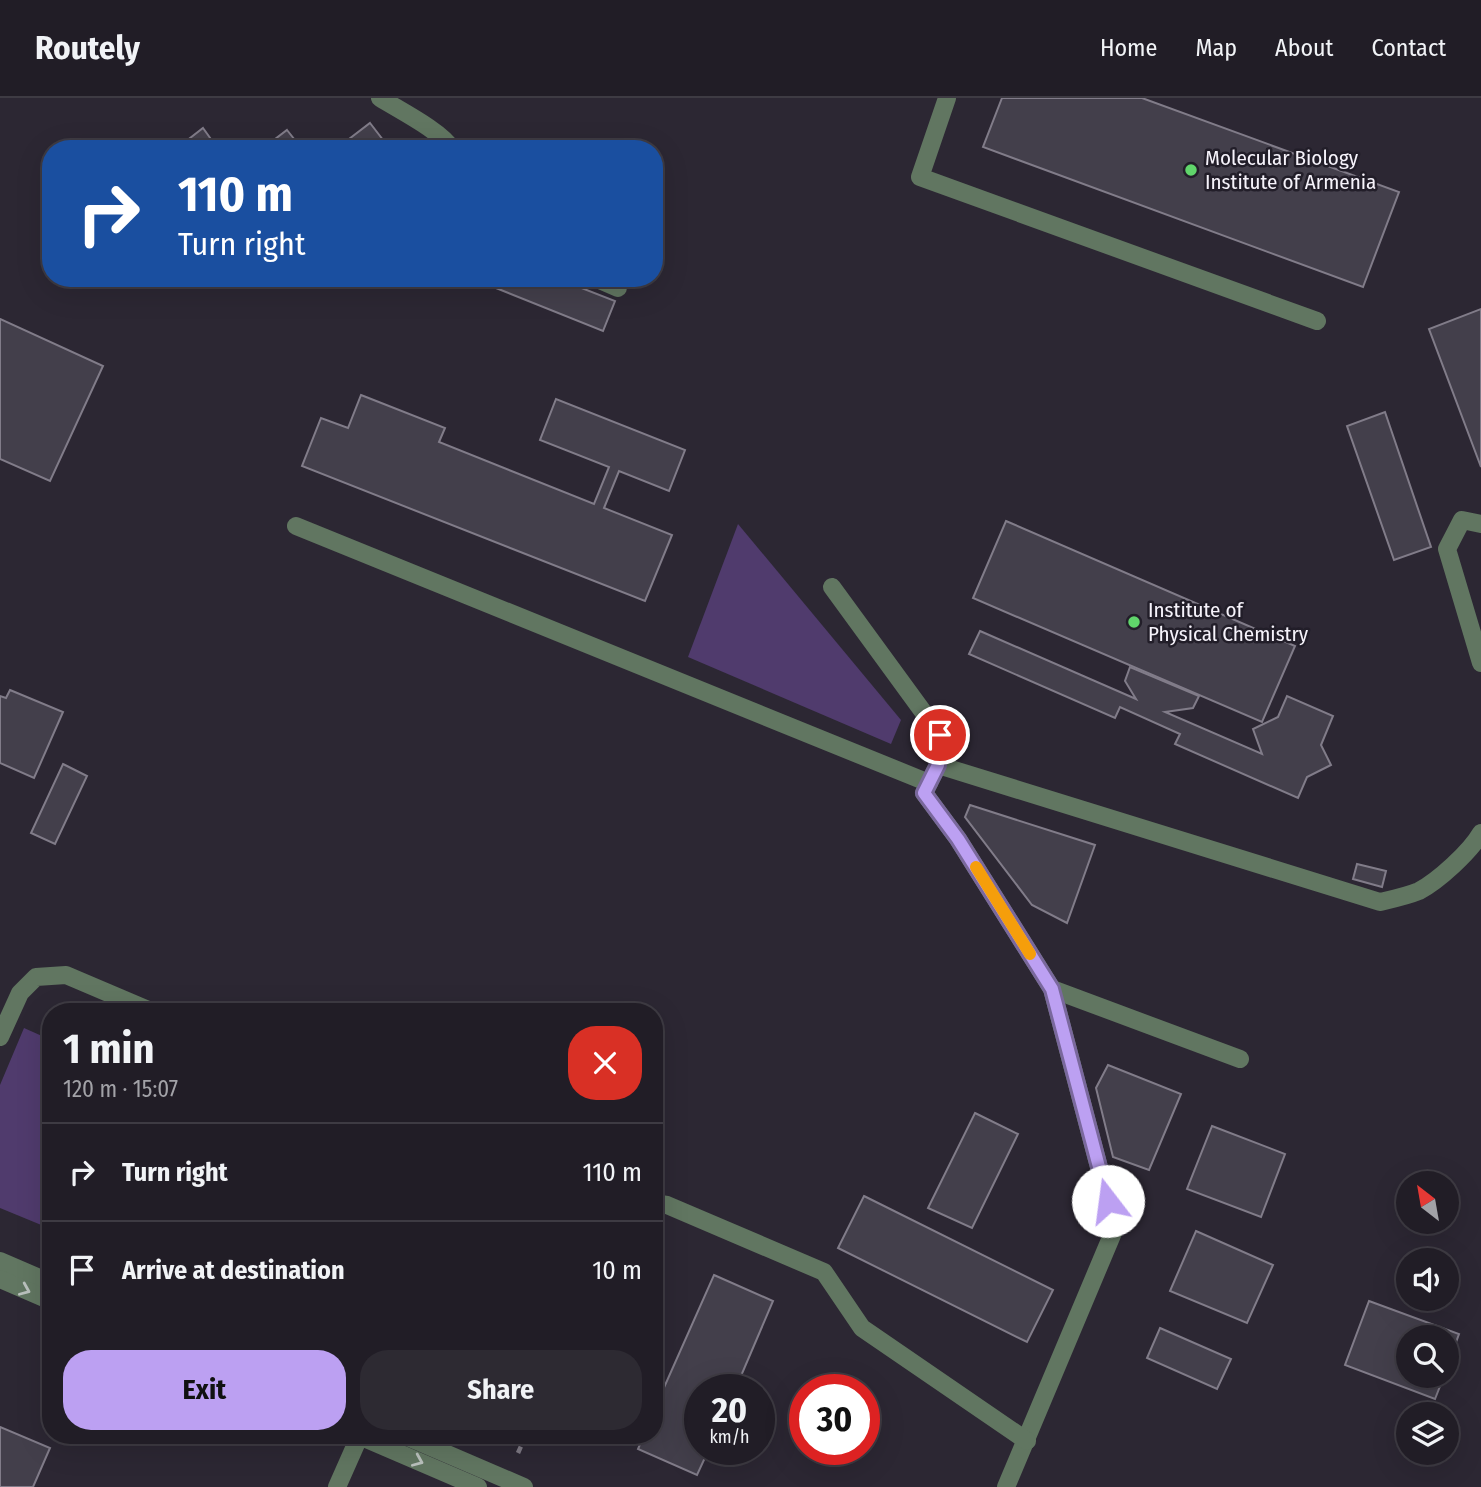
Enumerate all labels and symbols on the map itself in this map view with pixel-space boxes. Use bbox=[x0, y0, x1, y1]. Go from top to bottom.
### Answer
place label: Molecular Biology Institute of Armenia bbox=[1205, 145, 1376, 195]
marker: Molecular Biology Institute of Armenia bbox=[1183, 162, 1199, 178]
place label: Institute of Physical Chemistry bbox=[1148, 597, 1309, 647]
marker: Institute of Physical Chemistry bbox=[1126, 614, 1142, 630]
pin bbox=[910, 705, 970, 765]
position arrow bbox=[1071, 1164, 1145, 1238]
north arrow bbox=[1396, 1171, 1460, 1234]
one-way arrow bbox=[18, 1282, 31, 1296]
speed limit sign: 30 bbox=[789, 1374, 880, 1465]
one-way arrow bbox=[410, 1453, 423, 1467]

